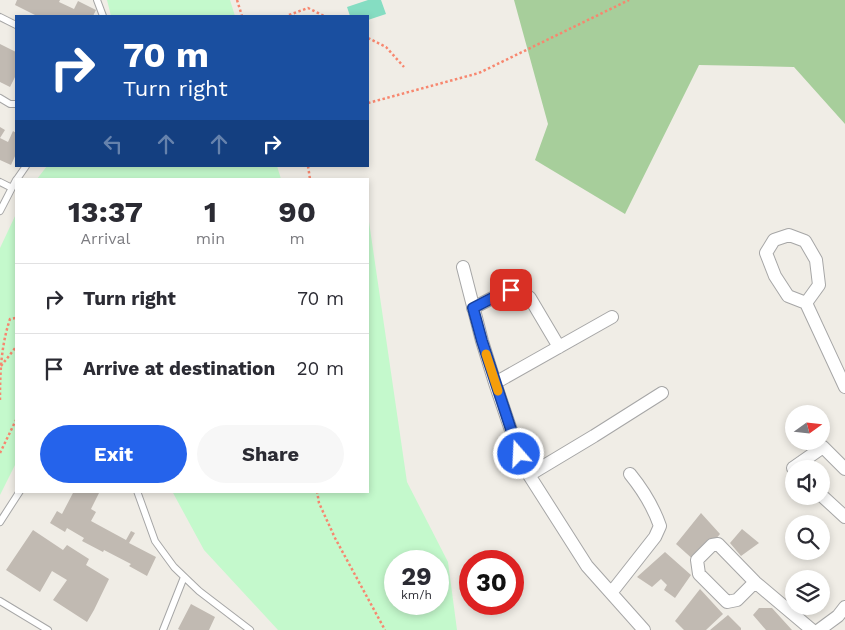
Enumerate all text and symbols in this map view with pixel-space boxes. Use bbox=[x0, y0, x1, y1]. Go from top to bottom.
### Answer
text: 70 m bbox=[123, 34, 209, 76]
icon: right bbox=[40, 35, 105, 100]
text: Turn right bbox=[123, 76, 228, 101]
icon: left bbox=[99, 130, 127, 158]
icon: ahead bbox=[152, 130, 180, 158]
icon: ahead bbox=[205, 130, 233, 158]
icon: right bbox=[258, 130, 286, 158]
text: 13:37 bbox=[68, 194, 143, 229]
text: 1 bbox=[204, 194, 217, 229]
text: 90 bbox=[278, 194, 316, 229]
text: Arrival bbox=[80, 229, 130, 248]
text: min bbox=[196, 229, 225, 248]
text: m bbox=[290, 229, 305, 248]
pin bbox=[490, 269, 532, 311]
icon: arrive bbox=[497, 276, 525, 304]
icon: right bbox=[40, 285, 68, 313]
text: Turn right bbox=[83, 287, 176, 310]
text: 70 m bbox=[297, 287, 344, 310]
icon: arrive bbox=[40, 355, 68, 383]
text: Arrive at destination bbox=[83, 357, 275, 380]
text: 20 m bbox=[297, 357, 344, 380]
north arrow bbox=[785, 405, 830, 450]
map controls bbox=[785, 405, 830, 615]
button: Exit bbox=[40, 425, 187, 483]
button: Share bbox=[197, 425, 344, 483]
position arrow bbox=[492, 427, 544, 479]
button: sound bbox=[785, 460, 830, 505]
button: search bbox=[785, 515, 830, 560]
speed limit sign: 30 bbox=[459, 550, 524, 615]
text: 29 bbox=[401, 562, 432, 591]
button: layers bbox=[785, 570, 830, 615]
text: km/h bbox=[401, 588, 432, 602]

